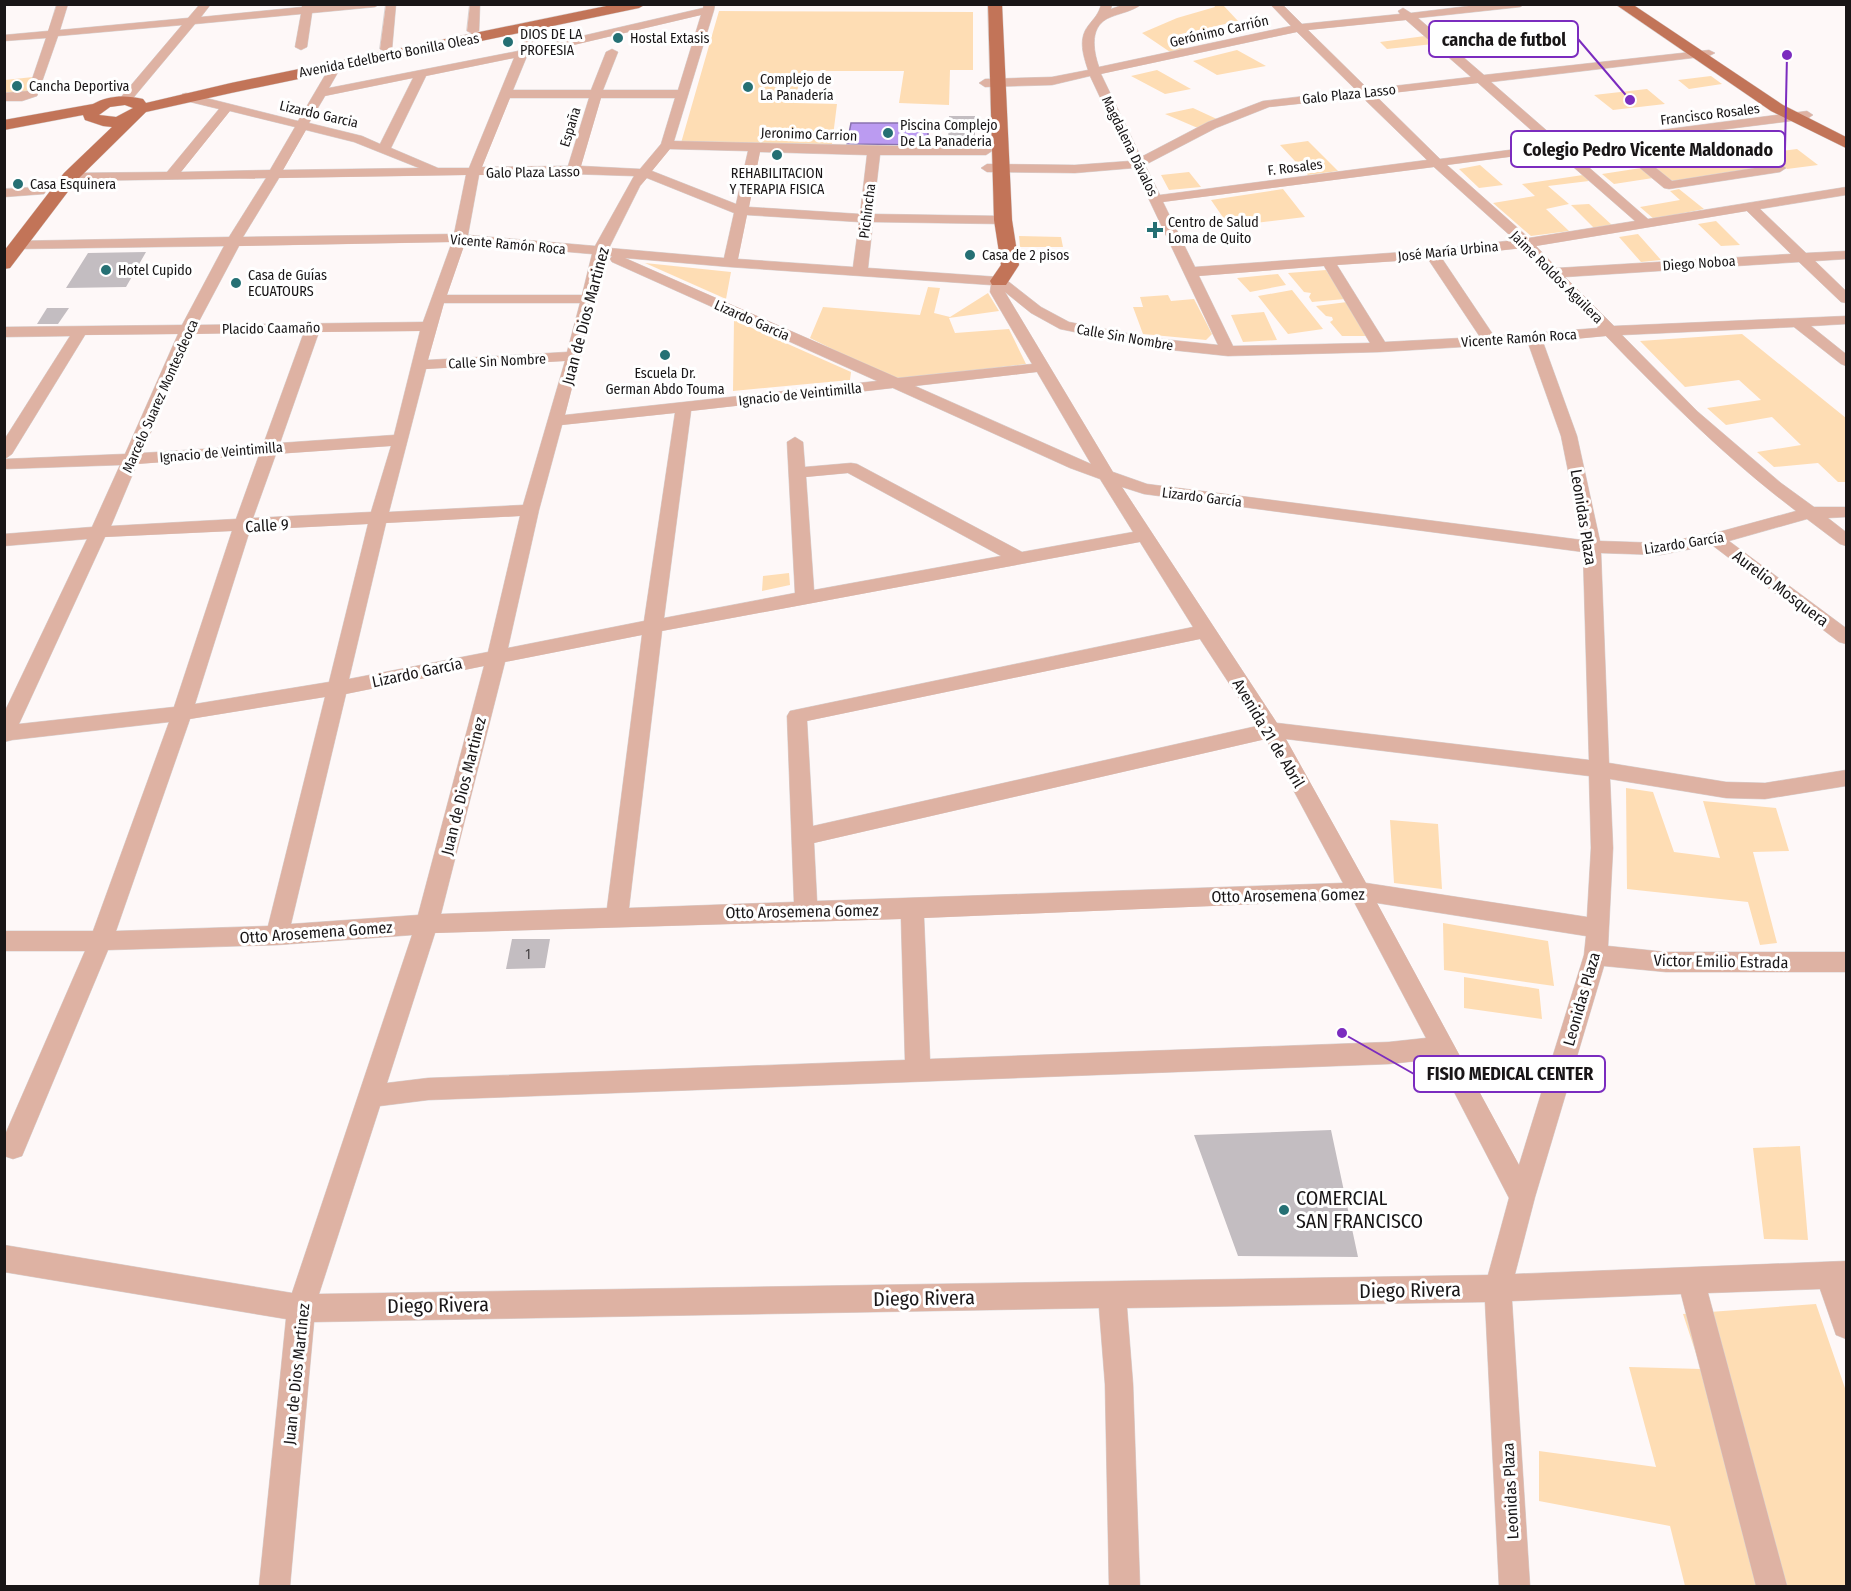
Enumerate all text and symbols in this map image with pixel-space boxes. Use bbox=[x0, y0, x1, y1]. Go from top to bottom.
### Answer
street label: Gerónimo Carrión bbox=[1168, 12, 1270, 51]
callout: cancha de futbol bbox=[1429, 21, 1578, 57]
place label: DIOS DE LA PROFESIA bbox=[520, 26, 583, 59]
text: cancha de futbol bbox=[1442, 29, 1566, 51]
street label: Avenida Edelberto Bonilla Oleas bbox=[298, 30, 481, 81]
place label: Hostal Extasis bbox=[630, 30, 709, 47]
marker: Hostal Extasis bbox=[611, 31, 625, 45]
marker: DIOS DE LA PROFESIA bbox=[501, 35, 515, 49]
place label: Complejo de La Panadería bbox=[760, 71, 834, 104]
place label: Cancha Deportiva bbox=[29, 78, 130, 95]
marker: Cancha Deportiva bbox=[10, 79, 24, 93]
marker: Complejo de La Panadería bbox=[741, 80, 755, 94]
street label: Galo Plaza Lasso bbox=[1301, 81, 1397, 108]
street label: Magdalena Dávalos bbox=[1098, 93, 1161, 199]
street label: Lizardo Garcia bbox=[278, 97, 360, 132]
street label: Francisco Rosales bbox=[1659, 100, 1761, 129]
street label: España bbox=[556, 105, 585, 149]
place label: Piscina Complejo De La Panaderia bbox=[900, 117, 998, 150]
street label: Jeronimo Carrion bbox=[760, 124, 858, 145]
marker: Piscina Complejo De La Panaderia bbox=[881, 126, 895, 140]
callout: Colegio Pedro Vicente Maldonado bbox=[1511, 131, 1785, 167]
text: Colegio Pedro Vicente Maldonado bbox=[1523, 139, 1773, 161]
marker: REHABILITACION Y TERAPIA FISICA bbox=[770, 148, 784, 162]
street label: F. Rosales bbox=[1267, 156, 1323, 179]
street label: Galo Plaza Lasso bbox=[486, 163, 580, 182]
place label: REHABILITACION Y TERAPIA FISICA bbox=[730, 165, 825, 198]
place label: Casa Esquinera bbox=[30, 176, 116, 193]
marker: Casa Esquinera bbox=[11, 177, 25, 191]
street label: Pichincha bbox=[856, 182, 879, 240]
place label: Centro de Salud Loma de Quito bbox=[1168, 214, 1259, 247]
marker: Centro de Salud Loma de Quito bbox=[1146, 221, 1164, 239]
street label: Jaime Roldos Aguilera bbox=[1507, 227, 1607, 327]
street label: Vicente Ramón Roca bbox=[449, 231, 567, 258]
street label: José María Urbina bbox=[1397, 238, 1499, 265]
street label: Juan de Dios Martinez bbox=[558, 245, 613, 387]
place label: Casa de 2 pisos bbox=[982, 247, 1069, 264]
marker: Casa de 2 pisos bbox=[963, 248, 977, 262]
street label: Diego Noboa bbox=[1662, 252, 1736, 275]
place label: Hotel Cupido bbox=[118, 262, 192, 279]
marker: Hotel Cupido bbox=[99, 263, 113, 277]
place label: Casa de Guías ECUATOURS bbox=[248, 267, 327, 300]
marker: Casa de Guías ECUATOURS bbox=[229, 276, 243, 290]
street label: Lizardo García bbox=[712, 296, 792, 345]
street label: Marcelo Suarez Montesdeoca bbox=[119, 317, 202, 475]
street label: Placido Caamaño bbox=[222, 319, 320, 338]
street label: Calle Sin Nombre bbox=[1075, 321, 1175, 354]
street label: Vicente Ramón Roca bbox=[1461, 326, 1578, 351]
marker: Escuela Dr. German Abdo Touma bbox=[658, 348, 672, 362]
street label: Calle Sin Nombre bbox=[448, 350, 546, 373]
place label: Escuela Dr. German Abdo Touma bbox=[605, 365, 725, 398]
street label: Ignacio de Veintimilla bbox=[738, 380, 863, 409]
street label: Ignacio de Veintimilla bbox=[159, 439, 283, 466]
street label: Leonidas Plaza bbox=[1567, 468, 1600, 566]
street label: Lizardo García bbox=[1161, 484, 1243, 511]
street label: Calle 9 bbox=[245, 515, 289, 536]
street label: Lizardo García bbox=[1643, 529, 1725, 558]
street label: Aurelio Mosquera bbox=[1729, 546, 1832, 631]
street label: Lizardo García bbox=[370, 654, 464, 691]
street label: Avenida 21 de Abril bbox=[1229, 675, 1309, 791]
street label: Juan de Dios Martinez bbox=[437, 715, 490, 857]
street label: Otto Arosemena Gomez bbox=[1211, 885, 1365, 906]
street label: Otto Arosemena Gomez bbox=[725, 901, 879, 922]
street label: Otto Arosemena Gomez bbox=[239, 918, 393, 947]
house number: 1 bbox=[525, 946, 531, 963]
street label: Leonidas Plaza bbox=[1559, 950, 1604, 1048]
street label: Victor Emilio Estrada bbox=[1653, 951, 1789, 972]
callout: FISIO MEDICAL CENTER bbox=[1414, 1056, 1605, 1092]
text: FISIO MEDICAL CENTER bbox=[1427, 1063, 1594, 1085]
place label: COMERCIAL SAN FRANCISCO bbox=[1296, 1186, 1423, 1233]
marker: COMERCIAL SAN FRANCISCO bbox=[1277, 1203, 1291, 1217]
street label: Diego Rivera bbox=[1359, 1277, 1461, 1303]
street label: Diego Rivera bbox=[873, 1285, 975, 1311]
street label: Diego Rivera bbox=[387, 1292, 489, 1318]
street label: Juan de Dios Martinez bbox=[280, 1302, 313, 1446]
street label: Leonidas Plaza bbox=[1498, 1442, 1523, 1540]

